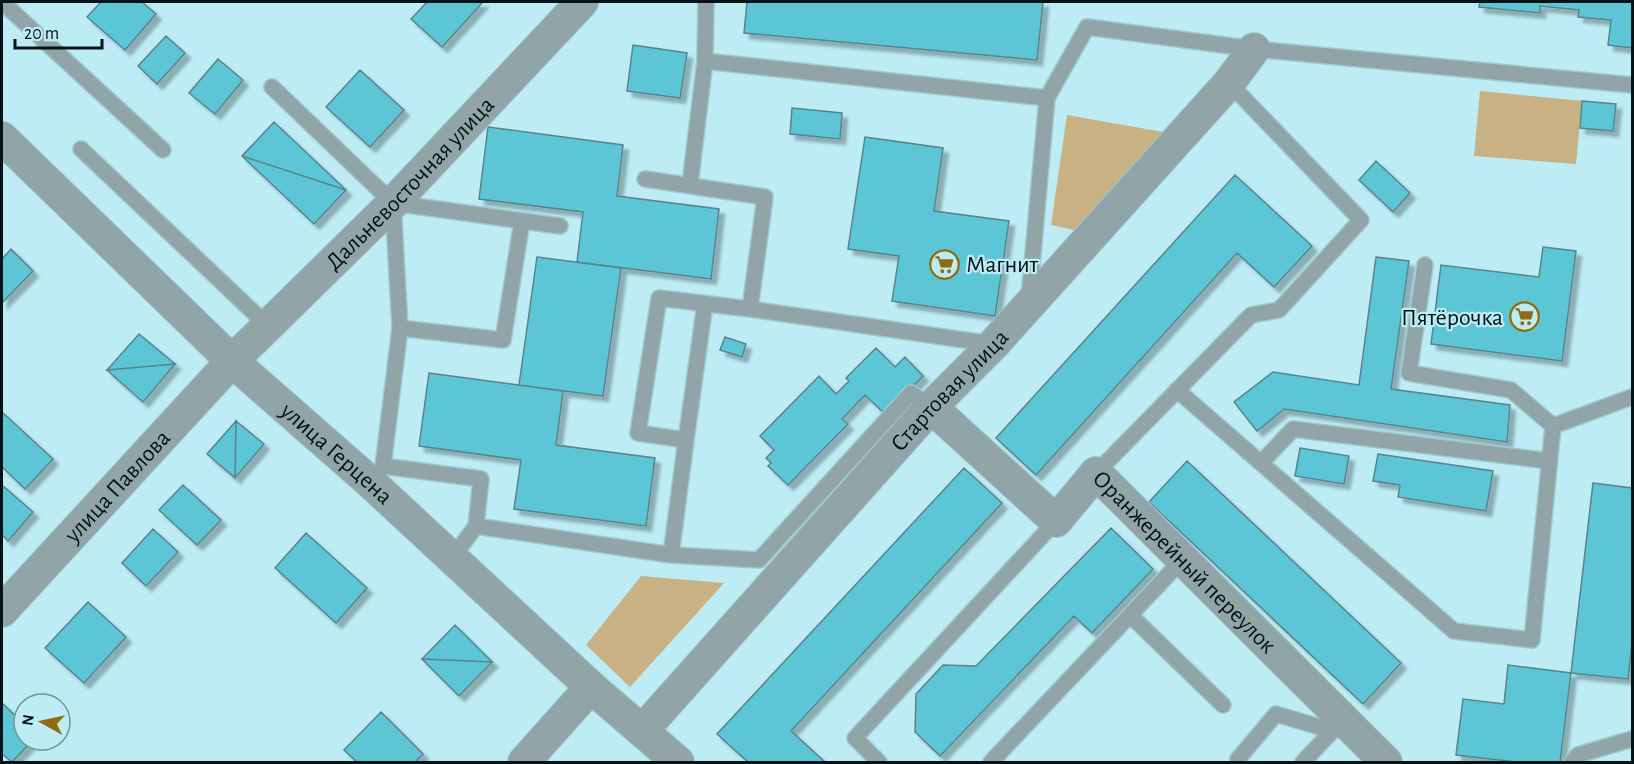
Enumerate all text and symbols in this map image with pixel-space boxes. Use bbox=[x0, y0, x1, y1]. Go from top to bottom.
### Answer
scale bar bbox=[15, 12, 102, 50]
text: 20 m bbox=[24, 25, 59, 43]
street label: Дальневосточная улица bbox=[321, 93, 499, 275]
supermarket icon: Магнит bbox=[929, 248, 961, 280]
place label: Магнит bbox=[966, 253, 1038, 277]
supermarket icon: Пятёрочка bbox=[1508, 301, 1540, 333]
place label: Пятёрочка bbox=[1401, 306, 1503, 330]
street label: Стартовая улица bbox=[887, 325, 1014, 456]
street label: улица Герцена bbox=[275, 398, 397, 509]
street label: улица Павлова bbox=[60, 426, 175, 548]
street label: Оранжерейный переулок bbox=[1088, 466, 1280, 658]
north arrow bbox=[12, 692, 72, 752]
text: N bbox=[19, 713, 37, 727]

